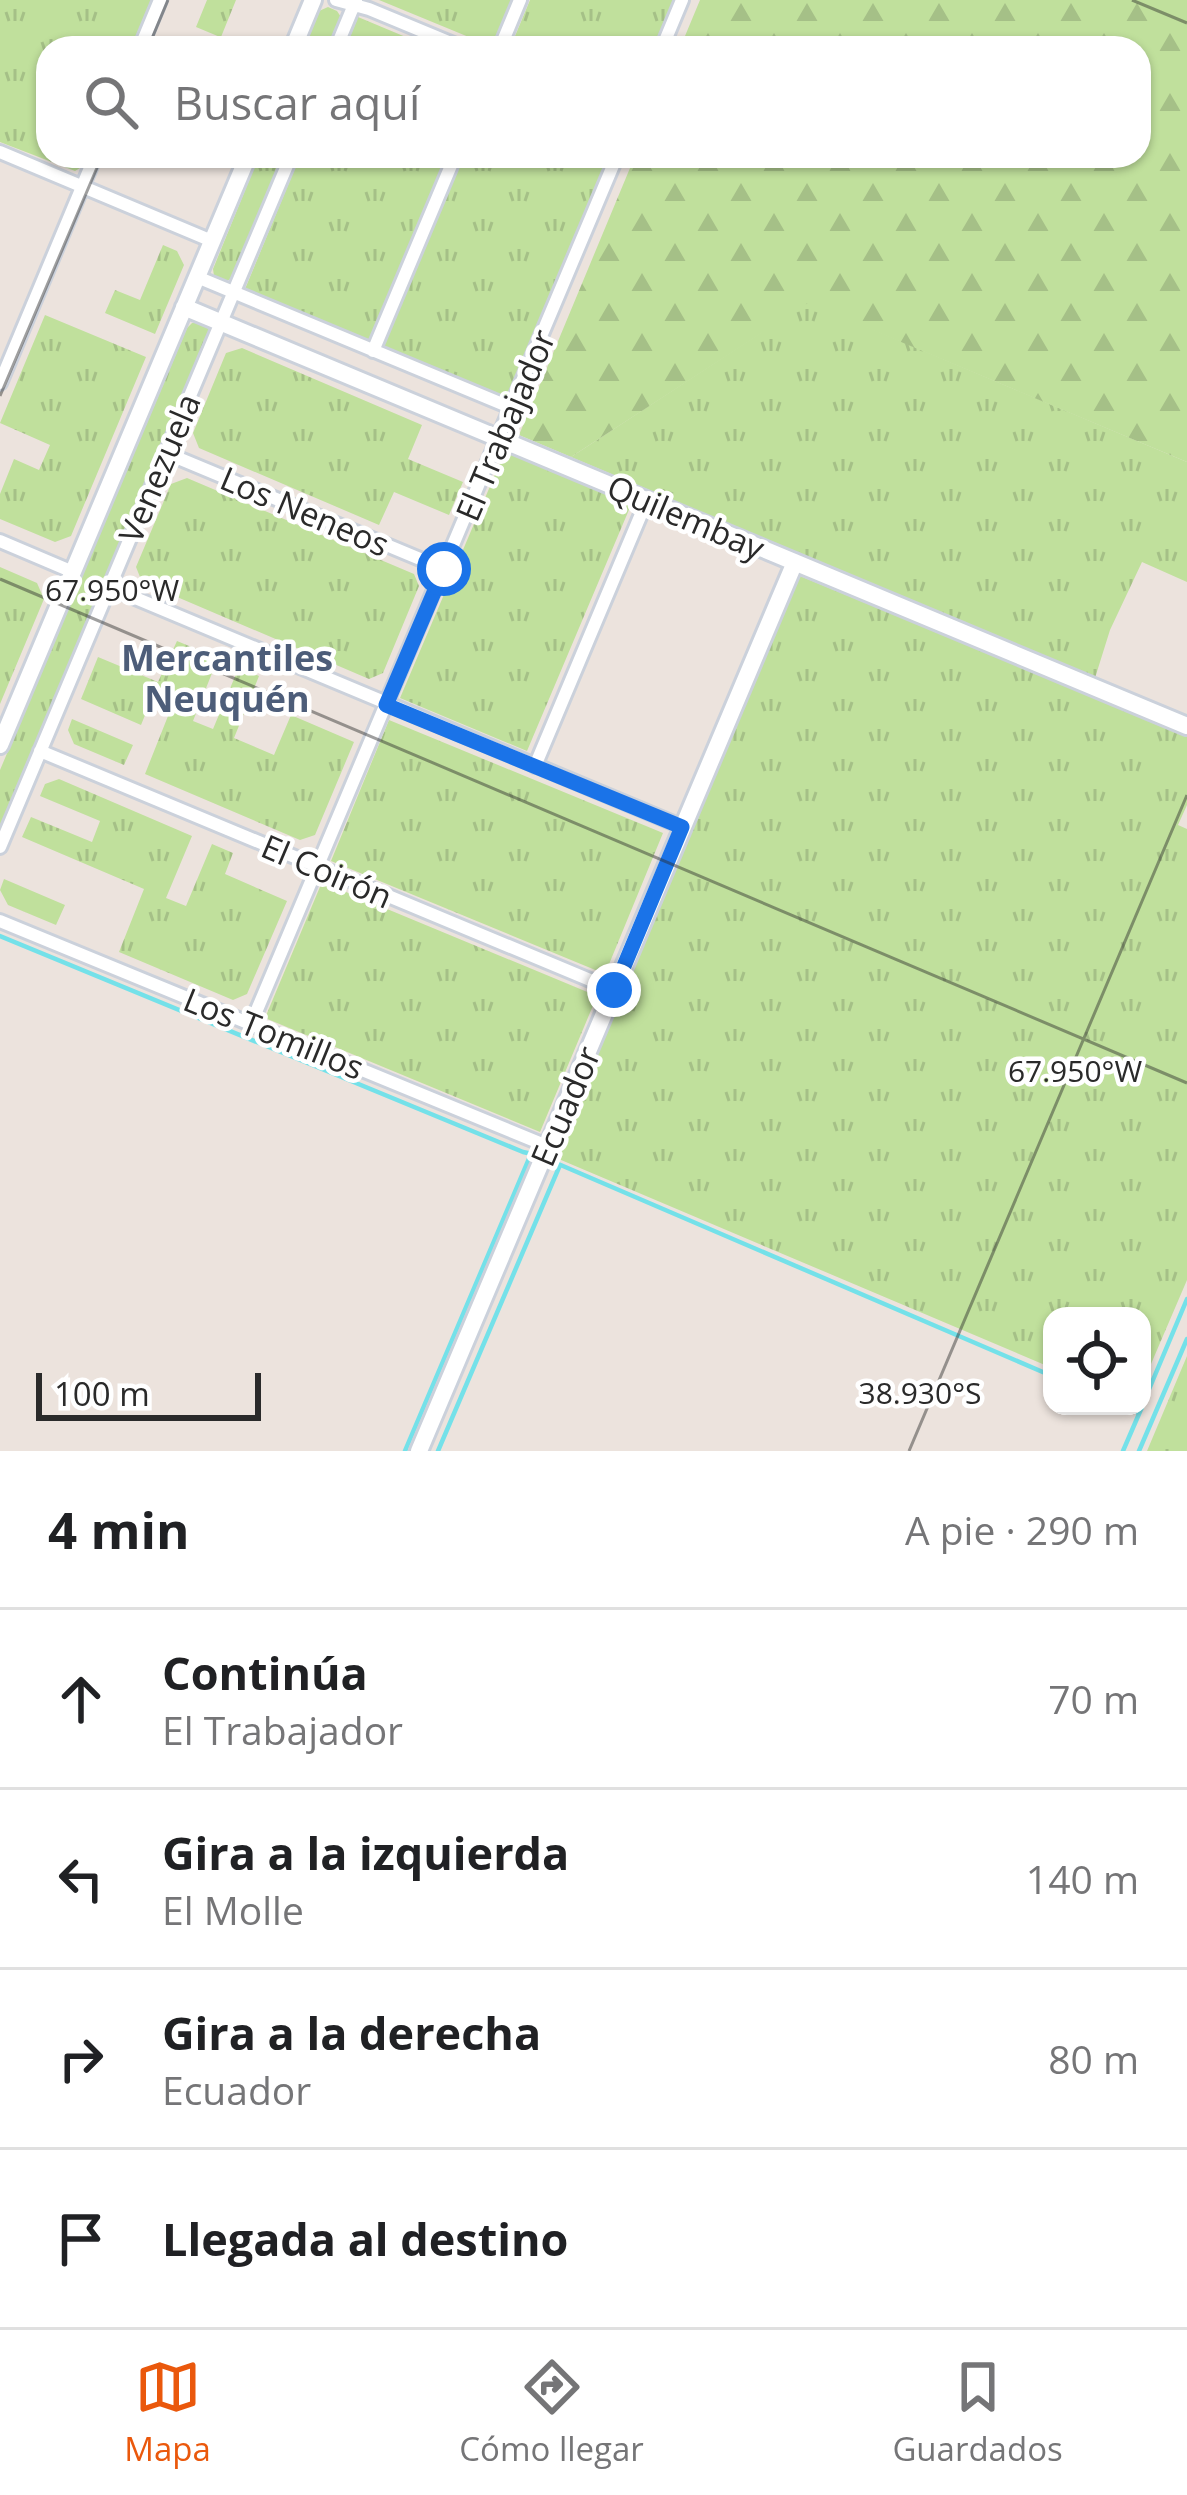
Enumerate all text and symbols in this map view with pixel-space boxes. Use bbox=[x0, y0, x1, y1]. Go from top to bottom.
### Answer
search box bbox=[36, 36, 1151, 168]
icon: search bbox=[78, 69, 144, 135]
text: Buscar aquí bbox=[174, 72, 420, 133]
street label: El Trabajador bbox=[444, 322, 566, 528]
street label: Venezuela bbox=[107, 387, 211, 549]
street label: Los Neneos bbox=[214, 455, 396, 567]
street label: Quilembay bbox=[600, 464, 772, 570]
route start bbox=[417, 542, 471, 596]
text: 67.950°W bbox=[45, 569, 179, 610]
district label: Mercantiles Neuquén bbox=[121, 633, 333, 723]
street label: El Coirón bbox=[255, 823, 399, 919]
route end bbox=[587, 963, 641, 1017]
street label: Los Tomillos bbox=[177, 976, 371, 1090]
street label: Ecuador bbox=[520, 1039, 610, 1173]
text: 67.950°W bbox=[1008, 1050, 1142, 1091]
map controls bbox=[1043, 1307, 1151, 1415]
button: locate bbox=[1043, 1307, 1151, 1415]
scale bar bbox=[36, 1367, 261, 1420]
text: 100 m bbox=[54, 1371, 150, 1416]
text: 38.930°S bbox=[859, 1372, 981, 1413]
text: 4 min bbox=[48, 1494, 190, 1564]
text: A pie · 290 m bbox=[905, 1503, 1139, 1556]
text: Continúa bbox=[162, 1642, 368, 1703]
icon: ahead bbox=[48, 1666, 114, 1732]
text: 70 m bbox=[1048, 1672, 1139, 1725]
text: El Trabajador bbox=[162, 1703, 403, 1756]
text: Gira a la izquierda bbox=[162, 1822, 569, 1883]
icon: left bbox=[48, 1846, 114, 1912]
text: 140 m bbox=[1026, 1852, 1139, 1905]
text: El Molle bbox=[162, 1883, 304, 1936]
text: Gira a la derecha bbox=[162, 2002, 541, 2063]
icon: right bbox=[48, 2026, 114, 2092]
text: 80 m bbox=[1048, 2032, 1139, 2085]
text: Ecuador bbox=[162, 2063, 311, 2116]
icon: arrive bbox=[48, 2206, 114, 2272]
text: Llegada al destino bbox=[162, 2208, 568, 2269]
tab: Mapa bbox=[124, 2354, 211, 2471]
tab: Cómo llegar bbox=[459, 2354, 644, 2471]
tab: Guardados bbox=[892, 2354, 1063, 2471]

